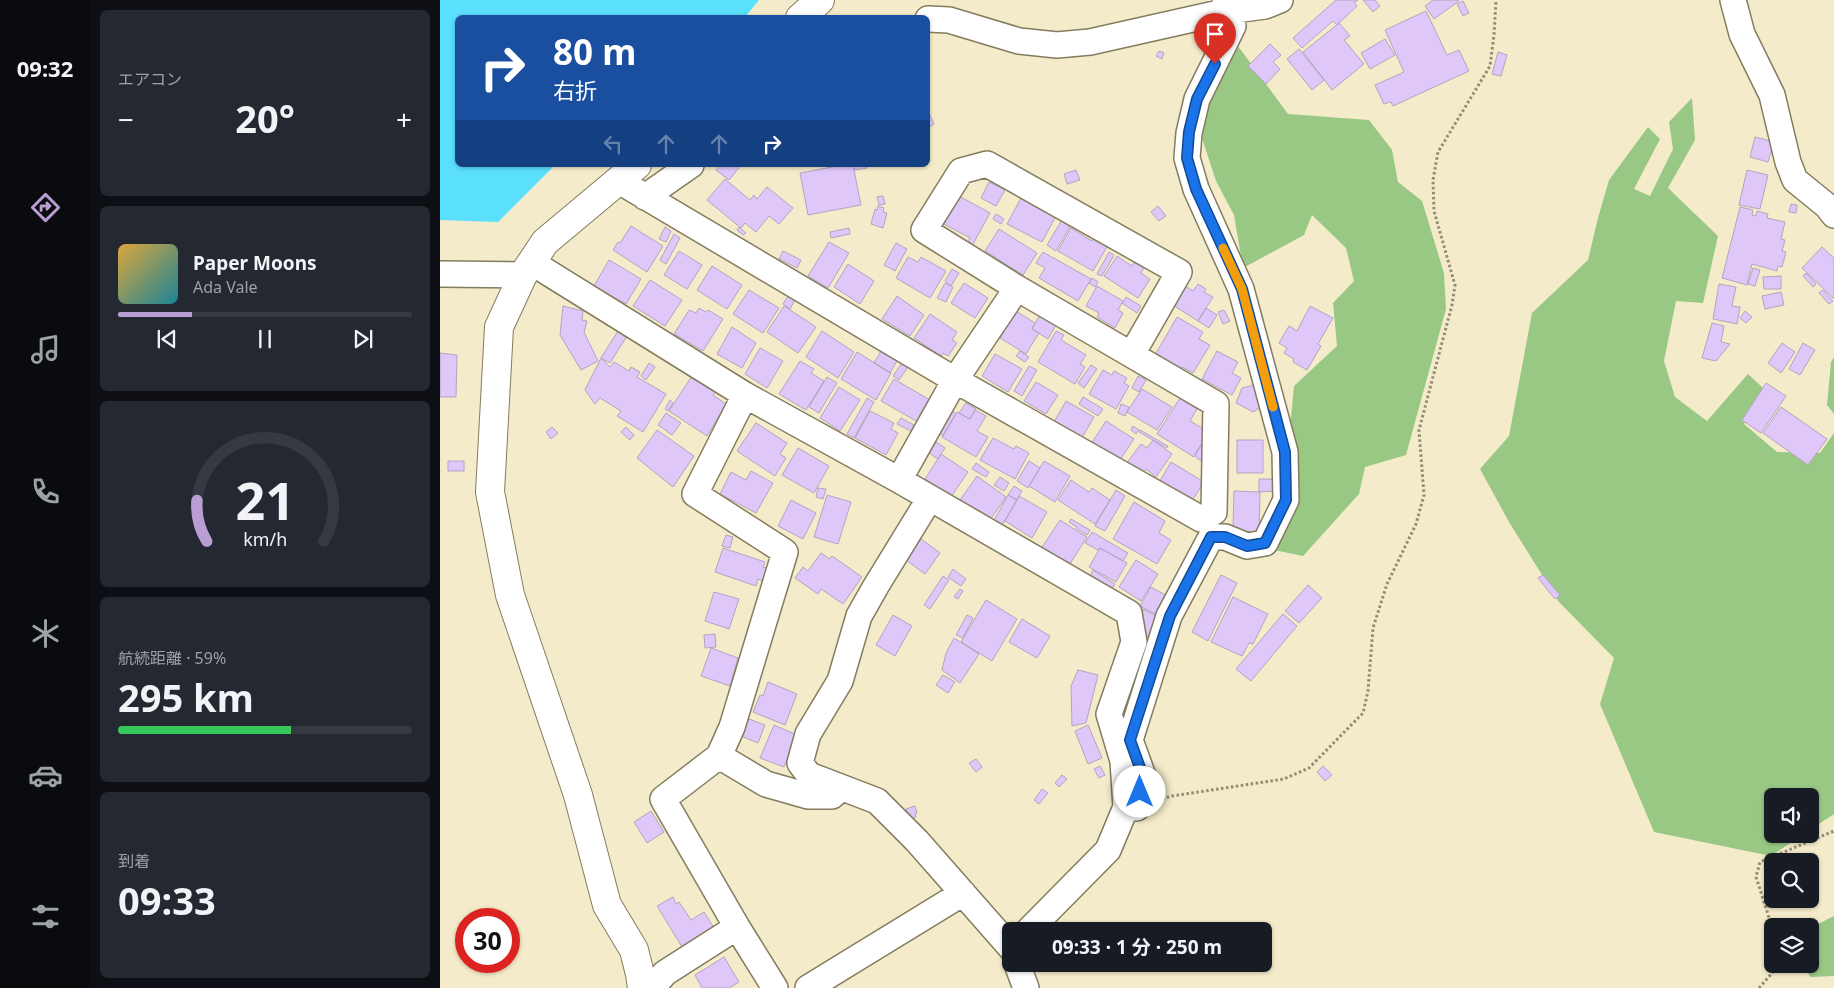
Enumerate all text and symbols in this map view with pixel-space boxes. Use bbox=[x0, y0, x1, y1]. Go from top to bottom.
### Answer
pin bbox=[1194, 13, 1236, 64]
icon: arrive bbox=[1201, 20, 1229, 48]
text: 80 m bbox=[553, 28, 636, 75]
icon: right bbox=[470, 35, 535, 100]
text: 09:32 bbox=[17, 53, 73, 83]
text: エアコン bbox=[118, 68, 182, 90]
text: 右折 bbox=[553, 75, 597, 105]
text: 20° bbox=[235, 92, 295, 144]
text: − bbox=[118, 100, 134, 138]
text: + bbox=[396, 100, 412, 138]
icon: left bbox=[599, 130, 627, 158]
icon: ahead bbox=[652, 130, 680, 158]
icon: ahead bbox=[705, 130, 733, 158]
icon: right bbox=[758, 130, 786, 158]
icon: directions bbox=[28, 190, 63, 225]
text: Paper Moons bbox=[193, 250, 317, 276]
text: Ada Vale bbox=[193, 276, 258, 298]
icon: previous bbox=[153, 325, 181, 353]
icon: pause bbox=[251, 325, 279, 353]
icon: next bbox=[349, 325, 377, 353]
icon: music bbox=[28, 332, 63, 367]
text: 21 bbox=[235, 464, 295, 535]
icon: phone bbox=[28, 474, 63, 509]
text: km/h bbox=[243, 527, 287, 551]
icon: climate bbox=[28, 616, 63, 651]
text: 航続距離 · 59% bbox=[118, 647, 226, 669]
text: 295 km bbox=[118, 671, 254, 723]
icon: car bbox=[28, 758, 63, 793]
position arrow bbox=[1113, 765, 1165, 817]
map controls bbox=[1764, 788, 1819, 973]
button: sound bbox=[1764, 788, 1819, 843]
text: 到着 bbox=[118, 850, 150, 872]
button: search bbox=[1764, 853, 1819, 908]
text: 09:33 bbox=[118, 874, 216, 926]
icon: filters bbox=[28, 899, 63, 934]
speed limit sign: 30 bbox=[455, 908, 520, 973]
button: layers bbox=[1764, 918, 1819, 973]
text: 09:33 · 1 分 · 250 m bbox=[1052, 934, 1222, 960]

